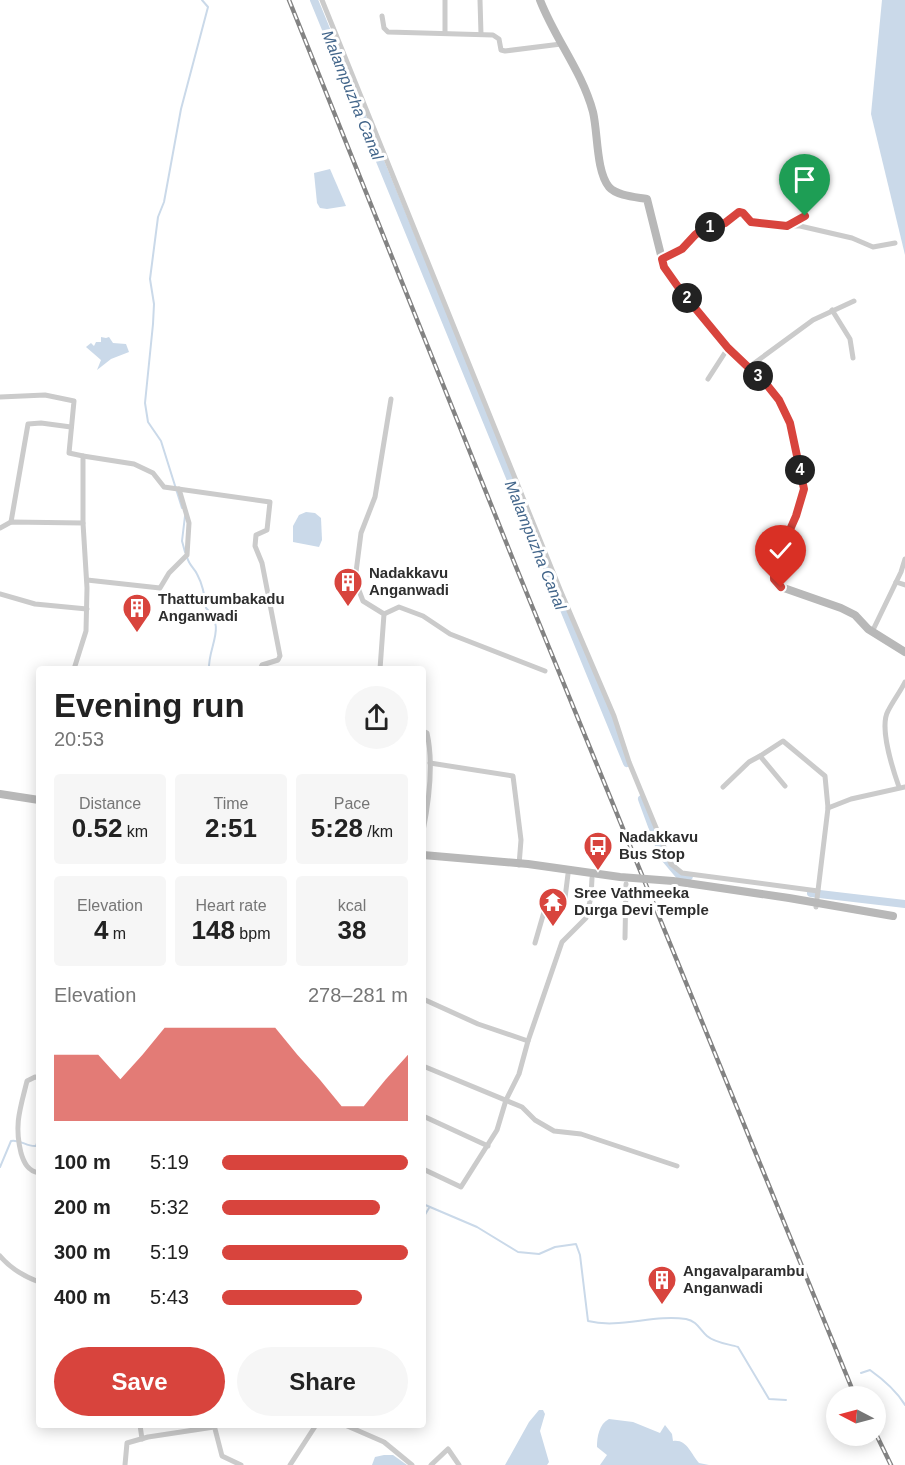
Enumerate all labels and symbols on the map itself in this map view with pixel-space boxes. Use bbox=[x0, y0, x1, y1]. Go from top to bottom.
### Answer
water label: Malampuzha Canal bbox=[319, 28, 386, 163]
pin bbox=[779, 154, 830, 216]
pin: 1 bbox=[695, 212, 725, 242]
pin: 2 bbox=[672, 283, 702, 313]
pin: 3 bbox=[743, 361, 773, 391]
pin: 4 bbox=[785, 455, 815, 485]
water label: Malampuzha Canal bbox=[502, 478, 569, 613]
pin bbox=[755, 525, 806, 587]
place label: Nadakkavu Anganwadi bbox=[369, 564, 449, 598]
building icon: Nadakkavu Anganwadi bbox=[332, 566, 364, 608]
place label: Thatturumbakadu Anganwadi bbox=[158, 590, 285, 624]
building icon: Thatturumbakadu Anganwadi bbox=[121, 592, 153, 634]
place label: Nadakkavu Bus Stop bbox=[619, 828, 698, 862]
bus stop icon: Nadakkavu Bus Stop bbox=[582, 830, 614, 872]
place label: Sree Vathmeeka Durga Devi Temple bbox=[574, 884, 709, 918]
temple icon: Sree Vathmeeka Durga Devi Temple bbox=[537, 886, 569, 928]
place label: Angavalparambu Anganwadi bbox=[683, 1262, 805, 1296]
building icon: Angavalparambu Anganwadi bbox=[646, 1264, 678, 1306]
north arrow bbox=[826, 1386, 886, 1446]

